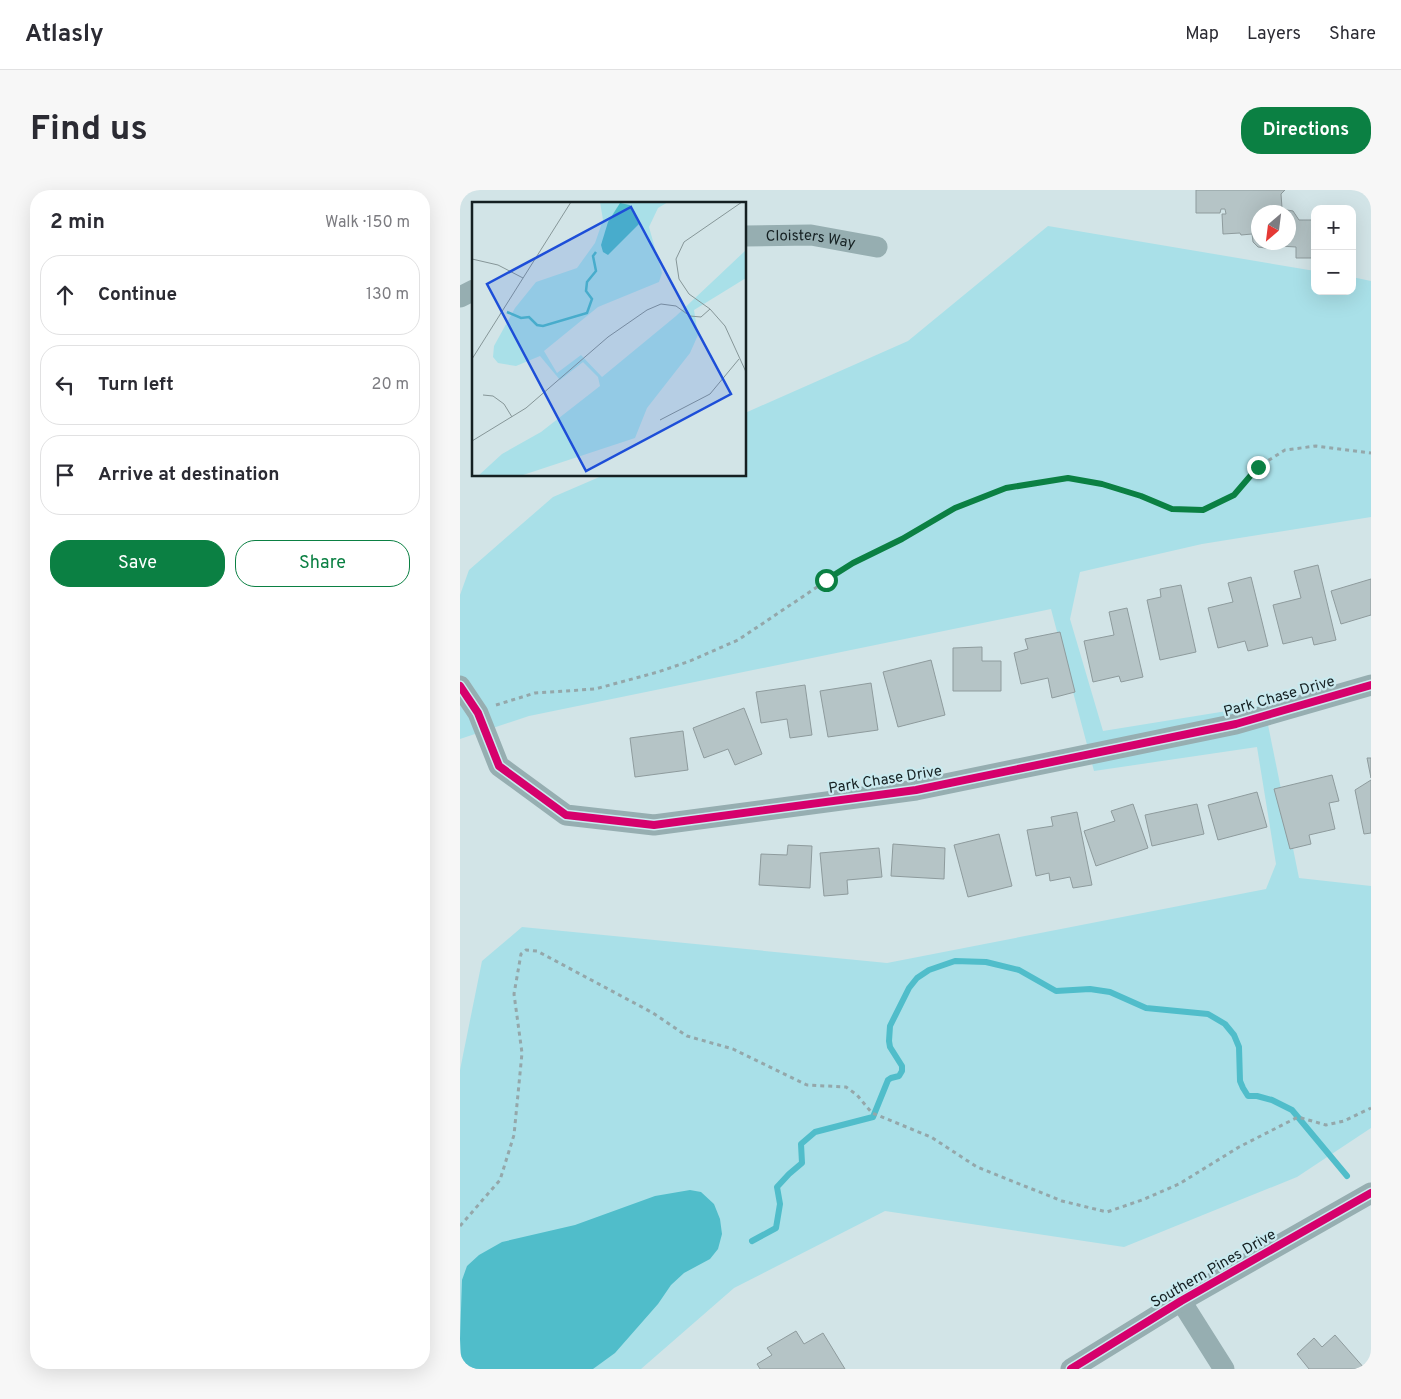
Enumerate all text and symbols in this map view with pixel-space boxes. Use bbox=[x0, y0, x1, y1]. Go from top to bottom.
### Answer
text: Atlasly bbox=[25, 20, 104, 50]
text: Map bbox=[1185, 23, 1219, 46]
text: Layers bbox=[1247, 23, 1301, 46]
text: Share bbox=[1329, 23, 1376, 46]
button: Directions bbox=[1241, 107, 1371, 154]
text: Find us bbox=[30, 108, 148, 152]
inset map bbox=[472, 202, 746, 476]
north arrow bbox=[1251, 205, 1296, 250]
map controls bbox=[1311, 205, 1356, 295]
button: + bbox=[1311, 205, 1356, 250]
text: 2 min bbox=[50, 209, 105, 236]
text: Walk · 150 m bbox=[325, 213, 410, 233]
street label: Cloisters Way bbox=[766, 227, 857, 254]
button: − bbox=[1311, 250, 1356, 295]
icon: ahead bbox=[51, 281, 79, 309]
text: Continue bbox=[98, 283, 177, 307]
text: 130 m bbox=[366, 285, 409, 305]
icon: left bbox=[51, 371, 79, 399]
text: Turn left bbox=[98, 373, 174, 397]
text: 20 m bbox=[372, 375, 409, 395]
route end bbox=[1247, 456, 1270, 479]
icon: arrive bbox=[51, 461, 79, 489]
text: Arrive at destination bbox=[98, 463, 279, 487]
button: Save bbox=[50, 540, 225, 587]
button: Share bbox=[235, 540, 410, 587]
route start bbox=[815, 569, 838, 592]
street label: Park Chase Drive bbox=[1222, 673, 1337, 722]
street label: Park Chase Drive bbox=[827, 762, 943, 799]
street label: Southern Pines Drive bbox=[1148, 1226, 1280, 1313]

